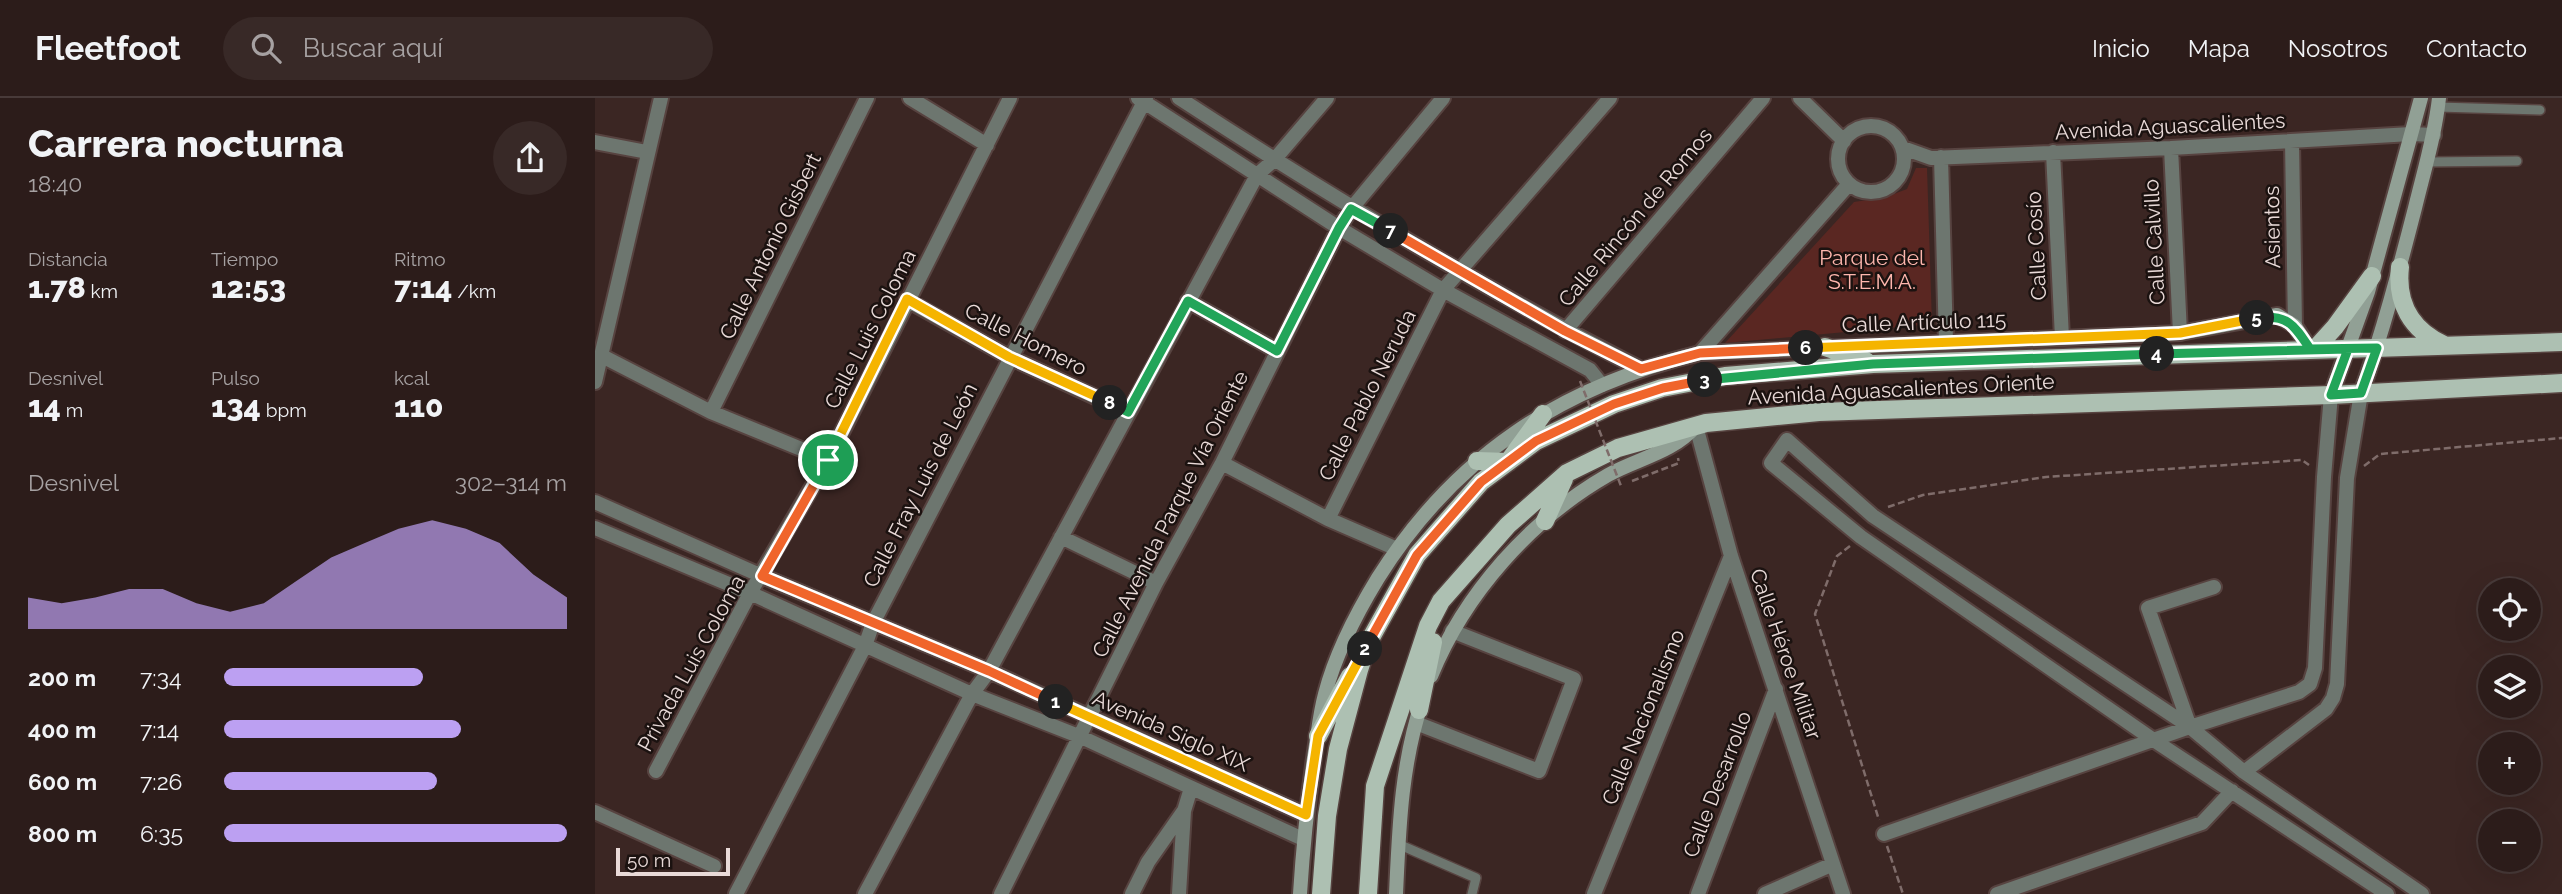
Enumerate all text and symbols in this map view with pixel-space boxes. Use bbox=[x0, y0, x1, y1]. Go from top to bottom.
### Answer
search box bbox=[223, 17, 713, 80]
text: Fleetfoot bbox=[35, 29, 181, 68]
icon: search bbox=[247, 29, 285, 67]
text: Buscar aquí bbox=[303, 33, 443, 63]
text: Inicio bbox=[2092, 34, 2150, 63]
text: Mapa bbox=[2188, 34, 2250, 63]
text: Nosotros bbox=[2288, 34, 2388, 63]
text: Contacto bbox=[2426, 34, 2527, 63]
street label: Avenida Aguascalientes bbox=[2054, 107, 2286, 145]
text: Carrera nocturna bbox=[28, 121, 344, 166]
button: share bbox=[493, 121, 567, 195]
street label: Calle Rincón de Romos bbox=[1553, 123, 1717, 311]
street label: Calle Antonio Gisbert bbox=[714, 149, 826, 343]
text: 18:40 bbox=[28, 170, 82, 197]
street label: Calle Calvillo bbox=[2138, 179, 2170, 305]
street label: Asientos bbox=[2259, 185, 2285, 269]
street label: Calle Cosío bbox=[2021, 191, 2051, 301]
pin: 7 bbox=[1373, 214, 1409, 248]
text: 7 bbox=[1385, 219, 1396, 241]
street label: Calle Luis Coloma bbox=[819, 245, 921, 413]
park label: Parque del S.T.E.M.A. bbox=[1819, 245, 1925, 294]
text: Distancia bbox=[28, 248, 108, 270]
text: Tiempo bbox=[211, 248, 278, 270]
text: Ritmo bbox=[394, 248, 446, 270]
text: 1.78 bbox=[28, 270, 86, 305]
text: 12:53 bbox=[211, 270, 286, 305]
text: 7:14 bbox=[394, 270, 452, 305]
text: km bbox=[86, 280, 118, 302]
text: /km bbox=[452, 280, 496, 302]
street label: Calle Homero bbox=[961, 297, 1091, 381]
pin: 5 bbox=[2239, 300, 2275, 336]
street label: Calle Pablo Neruda bbox=[1313, 305, 1421, 485]
text: 5 bbox=[2251, 306, 2262, 328]
street label: Calle Artículo 115 bbox=[1841, 307, 2007, 337]
pin: 6 bbox=[1789, 330, 1823, 366]
text: 6 bbox=[1800, 336, 1811, 358]
pin: 4 bbox=[2139, 336, 2175, 372]
text: 4 bbox=[2151, 342, 2162, 364]
pin: 3 bbox=[1687, 362, 1723, 398]
street label: Calle Avenida Parque Vía Oriente bbox=[1087, 366, 1253, 662]
text: Desnivel bbox=[28, 367, 103, 389]
text: Pulso bbox=[211, 367, 260, 389]
text: kcal bbox=[394, 367, 430, 389]
text: 3 bbox=[1699, 368, 1710, 390]
street label: Avenida Aguascalientes Oriente bbox=[1747, 368, 2055, 410]
street label: Calle Fray Luis de León bbox=[858, 379, 982, 591]
pin: 8 bbox=[1093, 386, 1127, 420]
text: 14 bbox=[28, 389, 61, 424]
text: 134 bbox=[211, 389, 261, 424]
text: 110 bbox=[394, 389, 444, 424]
text: 8 bbox=[1104, 391, 1115, 413]
text: m bbox=[61, 399, 83, 421]
text: bpm bbox=[261, 399, 307, 421]
pin bbox=[798, 430, 858, 490]
icon: arrive bbox=[809, 441, 847, 479]
text: Desnivel bbox=[28, 469, 119, 496]
text: 302–314 m bbox=[455, 469, 567, 496]
street label: Calle Héroe Militar bbox=[1745, 565, 1827, 743]
street label: Privada Luis Coloma bbox=[632, 570, 750, 756]
map controls bbox=[2478, 578, 2541, 872]
button: locate bbox=[2478, 578, 2541, 641]
street label: Calle Nacionalismo bbox=[1596, 626, 1690, 808]
pin: 2 bbox=[1347, 632, 1383, 666]
text: 2 bbox=[1359, 637, 1370, 659]
button: layers bbox=[2478, 655, 2541, 718]
text: 200 m bbox=[28, 664, 96, 691]
text: 7:34 bbox=[140, 664, 181, 691]
pin: 1 bbox=[1039, 684, 1073, 720]
street label: Avenida Siglo XIX bbox=[1089, 685, 1254, 777]
text: 1 bbox=[1051, 690, 1060, 712]
street label: Calle Desarrollo bbox=[1678, 707, 1756, 861]
text: 400 m bbox=[28, 716, 96, 743]
text: 7:14 bbox=[140, 716, 179, 743]
button: + bbox=[2478, 732, 2541, 795]
text: 600 m bbox=[28, 768, 97, 795]
text: 7:26 bbox=[140, 768, 182, 795]
button: − bbox=[2478, 809, 2541, 872]
text: 800 m bbox=[28, 820, 97, 847]
text: 6:35 bbox=[140, 820, 183, 847]
scale bar bbox=[616, 845, 730, 877]
text: 50 m bbox=[627, 849, 671, 871]

